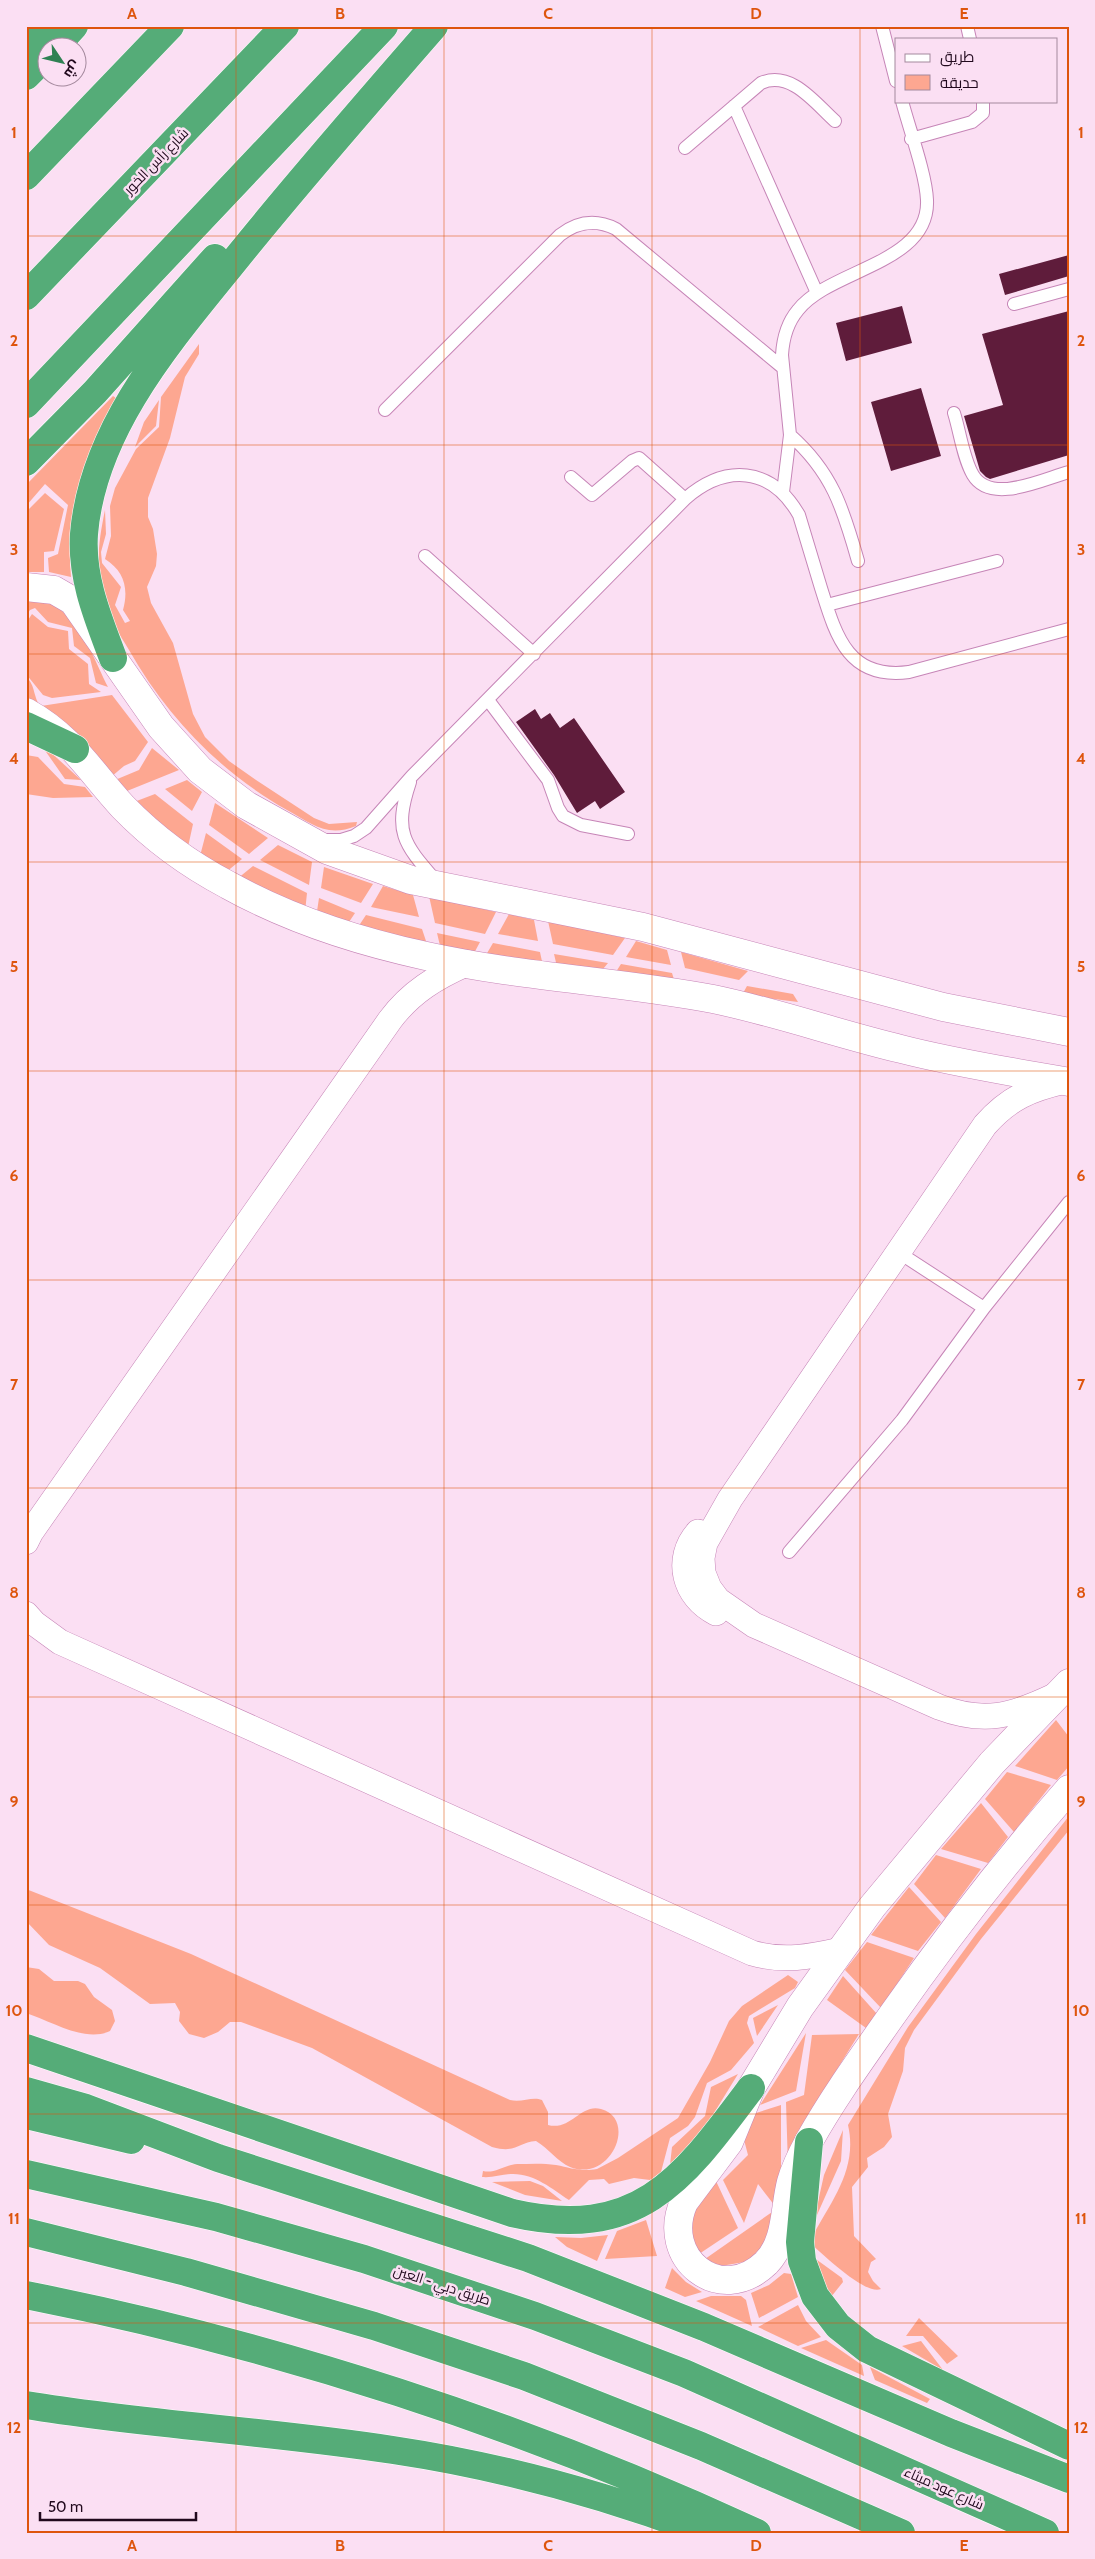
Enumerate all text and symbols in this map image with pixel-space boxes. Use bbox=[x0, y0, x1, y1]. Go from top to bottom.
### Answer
text: A bbox=[127, 4, 137, 23]
text: B bbox=[335, 4, 345, 23]
text: C bbox=[543, 4, 553, 23]
text: D bbox=[750, 4, 762, 23]
text: E bbox=[959, 4, 969, 23]
north arrow bbox=[38, 38, 88, 88]
legend bbox=[895, 38, 1058, 102]
text: طريق bbox=[940, 48, 974, 67]
text: ش bbox=[60, 57, 85, 82]
text: حديقة bbox=[940, 74, 979, 92]
text: 1 bbox=[11, 123, 17, 142]
text: 1 bbox=[1078, 123, 1084, 142]
street label: شارع رأس الخور bbox=[119, 124, 192, 199]
text: 2 bbox=[10, 331, 18, 350]
text: 2 bbox=[1077, 331, 1085, 350]
text: 3 bbox=[10, 540, 18, 559]
text: 3 bbox=[1077, 540, 1085, 559]
text: 4 bbox=[9, 749, 19, 768]
text: 4 bbox=[1076, 749, 1086, 768]
text: 5 bbox=[10, 957, 18, 976]
text: 5 bbox=[1077, 957, 1085, 976]
text: 6 bbox=[10, 1166, 19, 1185]
text: 6 bbox=[1077, 1166, 1086, 1185]
text: 7 bbox=[10, 1375, 19, 1394]
text: 7 bbox=[1077, 1375, 1086, 1394]
text: 8 bbox=[9, 1583, 19, 1602]
text: 8 bbox=[1076, 1583, 1086, 1602]
text: 9 bbox=[10, 1792, 19, 1811]
text: 9 bbox=[1077, 1792, 1086, 1811]
text: 10 bbox=[5, 2001, 23, 2020]
text: 10 bbox=[1072, 2001, 1090, 2020]
text: 11 bbox=[8, 2209, 20, 2228]
text: 11 bbox=[1075, 2209, 1087, 2228]
street label: طريق دبي - العين bbox=[390, 2261, 493, 2312]
text: 12 bbox=[7, 2418, 21, 2437]
text: 12 bbox=[1074, 2418, 1088, 2437]
street label: شارع عود ميثاء bbox=[901, 2462, 987, 2514]
scale bar bbox=[40, 2489, 196, 2521]
text: 50 m bbox=[48, 2498, 83, 2516]
text: A bbox=[127, 2536, 137, 2555]
text: B bbox=[335, 2536, 345, 2555]
text: C bbox=[543, 2536, 553, 2555]
text: D bbox=[750, 2536, 762, 2555]
text: E bbox=[959, 2536, 969, 2555]

